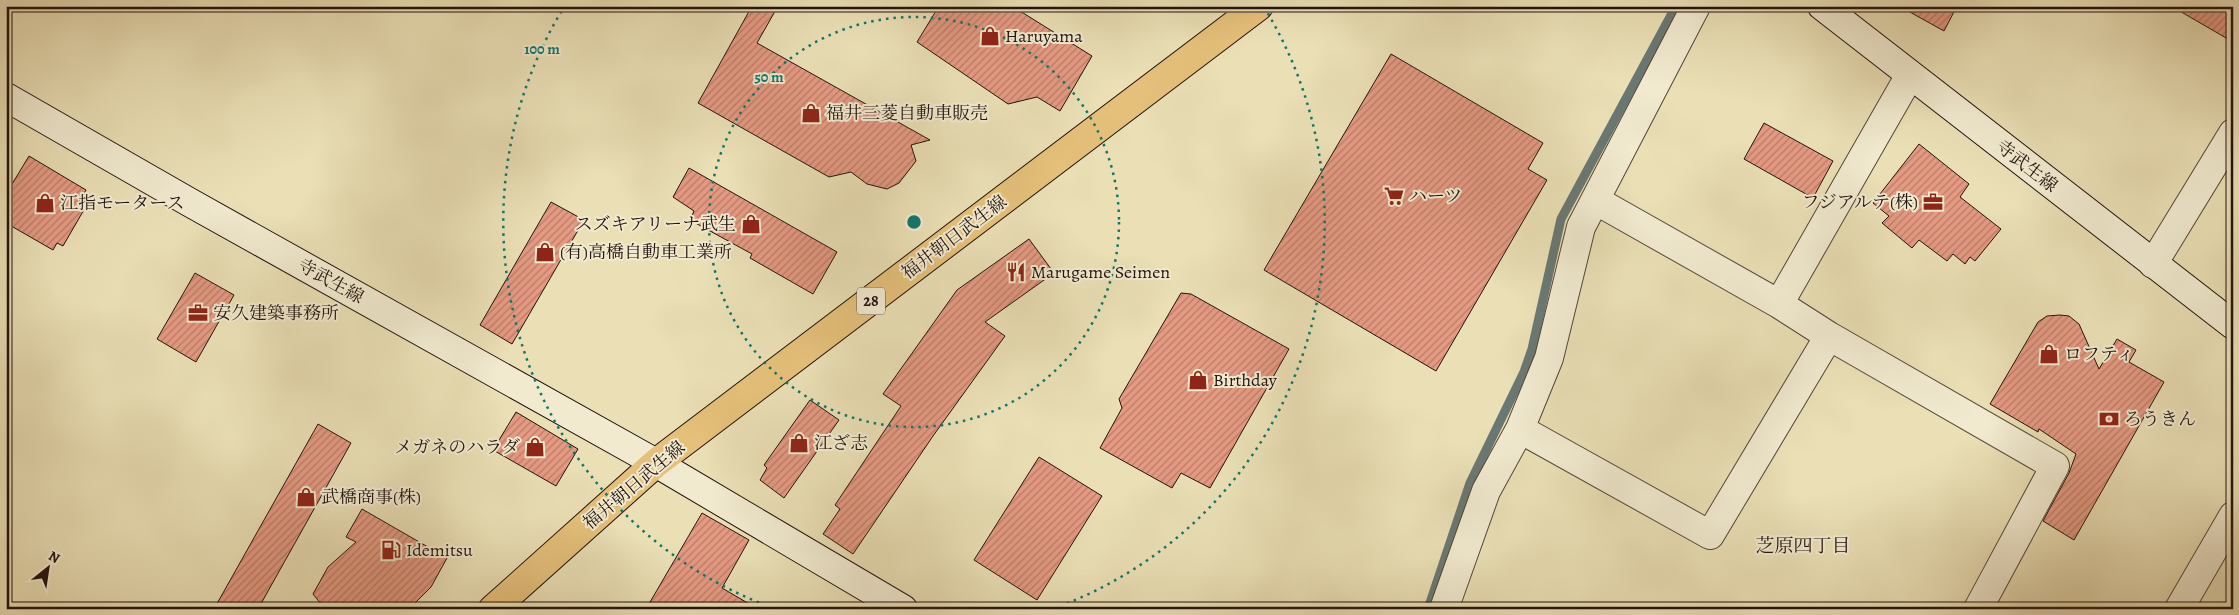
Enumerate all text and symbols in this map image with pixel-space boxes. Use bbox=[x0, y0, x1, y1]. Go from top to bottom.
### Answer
place label: Haruyama bbox=[1005, 24, 1083, 48]
shop icon: Haruyama bbox=[979, 25, 1001, 47]
text: 100 m bbox=[524, 39, 560, 59]
text: 50 m bbox=[754, 67, 784, 87]
place label: 福井三菱自動車販売 bbox=[826, 101, 988, 125]
shop icon: 福井三菱自動車販売 bbox=[800, 102, 822, 124]
street label: 寺武生線 bbox=[1991, 134, 2063, 198]
place label: ハーツ bbox=[1409, 184, 1462, 208]
supermarket icon: ハーツ bbox=[1383, 185, 1405, 207]
street label: 福井朝日武生線 bbox=[896, 190, 1012, 284]
place label: フジアルテ(株) bbox=[1802, 190, 1918, 214]
place label: 江指モータース bbox=[60, 191, 184, 215]
office icon: フジアルテ(株) bbox=[1922, 191, 1944, 213]
shop icon: 江指モータース bbox=[34, 192, 56, 214]
place label: スズキアリーナ武生 bbox=[575, 212, 736, 236]
shop icon: スズキアリーナ武生 bbox=[740, 213, 762, 235]
centre of rings bbox=[905, 213, 923, 231]
place label: (有)高橋自動車工業所 bbox=[560, 240, 732, 264]
shop icon: (有)高橋自動車工業所 bbox=[534, 241, 556, 263]
street label: 寺武生線 bbox=[294, 253, 368, 309]
place label: Marugame Seimen bbox=[1031, 260, 1170, 284]
restaurant icon: Marugame Seimen bbox=[1005, 261, 1027, 283]
road number: 28 bbox=[857, 288, 885, 314]
place label: 安久建築事務所 bbox=[213, 301, 339, 325]
office icon: 安久建築事務所 bbox=[187, 302, 209, 324]
place label: ロフティ bbox=[2064, 342, 2135, 366]
shop icon: ロフティ bbox=[2038, 343, 2060, 365]
place label: Birthday bbox=[1213, 368, 1278, 392]
shop icon: Birthday bbox=[1187, 369, 1209, 391]
place label: ろうきん bbox=[2124, 407, 2196, 431]
bank icon: ろうきん bbox=[2098, 408, 2120, 430]
place label: 江ざ志 bbox=[814, 431, 868, 455]
shop icon: 江ざ志 bbox=[788, 432, 810, 454]
place label: メガネのハラダ bbox=[394, 435, 520, 459]
street label: 福井朝日武生線 bbox=[578, 435, 690, 535]
shop icon: メガネのハラダ bbox=[524, 436, 546, 458]
place label: 武橋商事(株) bbox=[321, 485, 421, 509]
shop icon: 武橋商事(株) bbox=[295, 486, 317, 508]
district label: 芝原四丁目 bbox=[1755, 533, 1851, 559]
place label: Idemitsu bbox=[406, 538, 473, 562]
fuel station icon: Idemitsu bbox=[380, 539, 402, 561]
north arrow bbox=[22, 542, 72, 592]
text: N bbox=[45, 546, 63, 568]

